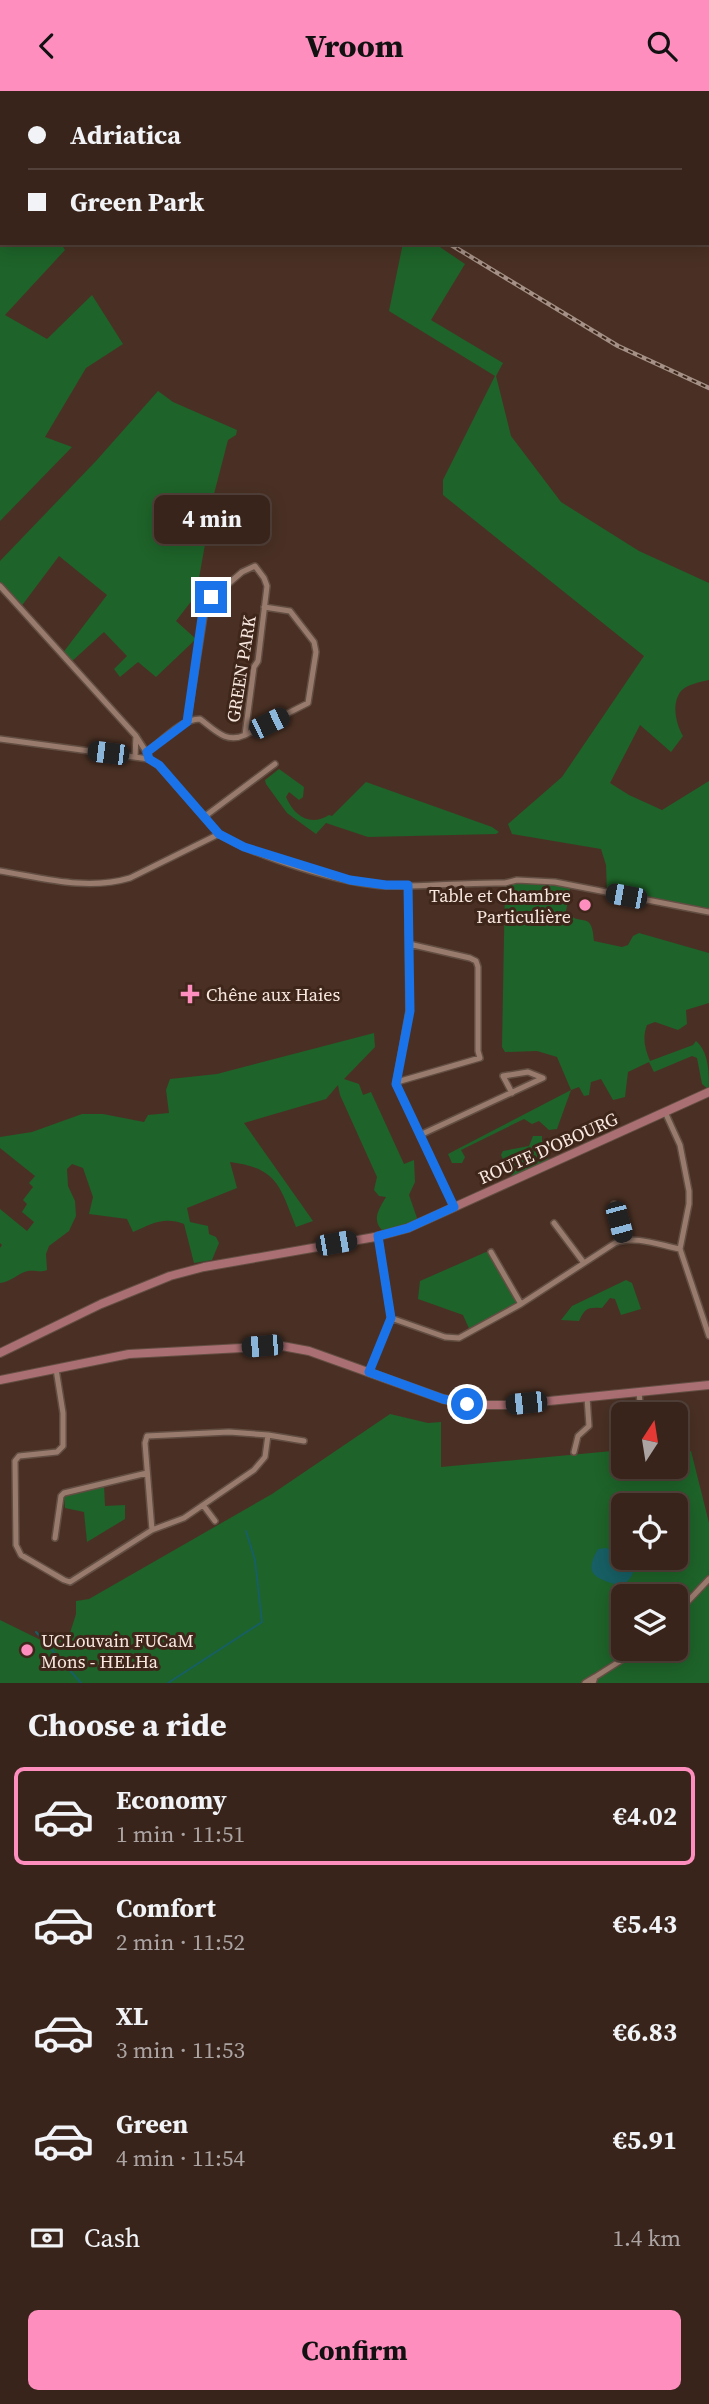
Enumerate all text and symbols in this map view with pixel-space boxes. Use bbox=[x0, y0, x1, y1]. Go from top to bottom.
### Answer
text: Vroom bbox=[305, 24, 404, 68]
icon: back bbox=[28, 27, 66, 65]
icon: search bbox=[643, 27, 681, 65]
text: Adriatica bbox=[70, 117, 181, 153]
text: Green Park bbox=[70, 184, 204, 220]
callout: 4 min bbox=[153, 496, 269, 545]
text: 4 min bbox=[182, 503, 242, 535]
route end bbox=[195, 581, 227, 613]
street label: GREEN PARK bbox=[220, 614, 262, 724]
car bbox=[246, 704, 293, 742]
car bbox=[86, 740, 131, 766]
car bbox=[604, 882, 649, 910]
place label: Table et Chambre Particulière bbox=[429, 883, 571, 929]
marker: Table et Chambre Particulière bbox=[577, 897, 593, 913]
place label: Chêne aux Haies bbox=[206, 982, 340, 1007]
marker: Chêne aux Haies bbox=[180, 984, 200, 1004]
street label: ROUTE D'OBOURG bbox=[474, 1106, 622, 1190]
car bbox=[604, 1199, 635, 1245]
car bbox=[314, 1229, 359, 1257]
car bbox=[241, 1334, 284, 1358]
route start bbox=[451, 1388, 483, 1420]
car bbox=[505, 1390, 548, 1416]
north arrow bbox=[611, 1402, 688, 1479]
map controls bbox=[611, 1402, 688, 1661]
button: locate bbox=[611, 1493, 688, 1570]
button: layers bbox=[611, 1584, 688, 1661]
place label: UCLouvain FUCaM Mons - HELHa bbox=[41, 1628, 194, 1674]
marker: UCLouvain FUCaM Mons - HELHa bbox=[19, 1642, 35, 1658]
text: Choose a ride bbox=[28, 1703, 227, 1747]
text: Economy bbox=[116, 1782, 227, 1818]
icon: car bbox=[32, 1785, 95, 1848]
text: €4.02 bbox=[613, 1798, 677, 1834]
text: 1 min · 11:51 bbox=[116, 1818, 245, 1850]
text: Comfort bbox=[116, 1890, 216, 1926]
icon: car bbox=[32, 1893, 95, 1956]
text: €5.43 bbox=[613, 1906, 677, 1942]
text: 2 min · 11:52 bbox=[116, 1926, 245, 1958]
text: XL bbox=[116, 1998, 148, 2034]
icon: car bbox=[32, 2001, 95, 2064]
text: €6.83 bbox=[613, 2014, 677, 2050]
text: 3 min · 11:53 bbox=[116, 2034, 245, 2066]
text: Green bbox=[116, 2106, 188, 2142]
icon: car bbox=[32, 2109, 95, 2172]
text: €5.91 bbox=[613, 2122, 677, 2158]
text: 4 min · 11:54 bbox=[116, 2142, 245, 2174]
icon: cash bbox=[28, 2219, 66, 2257]
text: Cash bbox=[84, 2220, 140, 2256]
text: 1.4 km bbox=[612, 2222, 681, 2254]
button: Confirm bbox=[28, 2310, 681, 2390]

